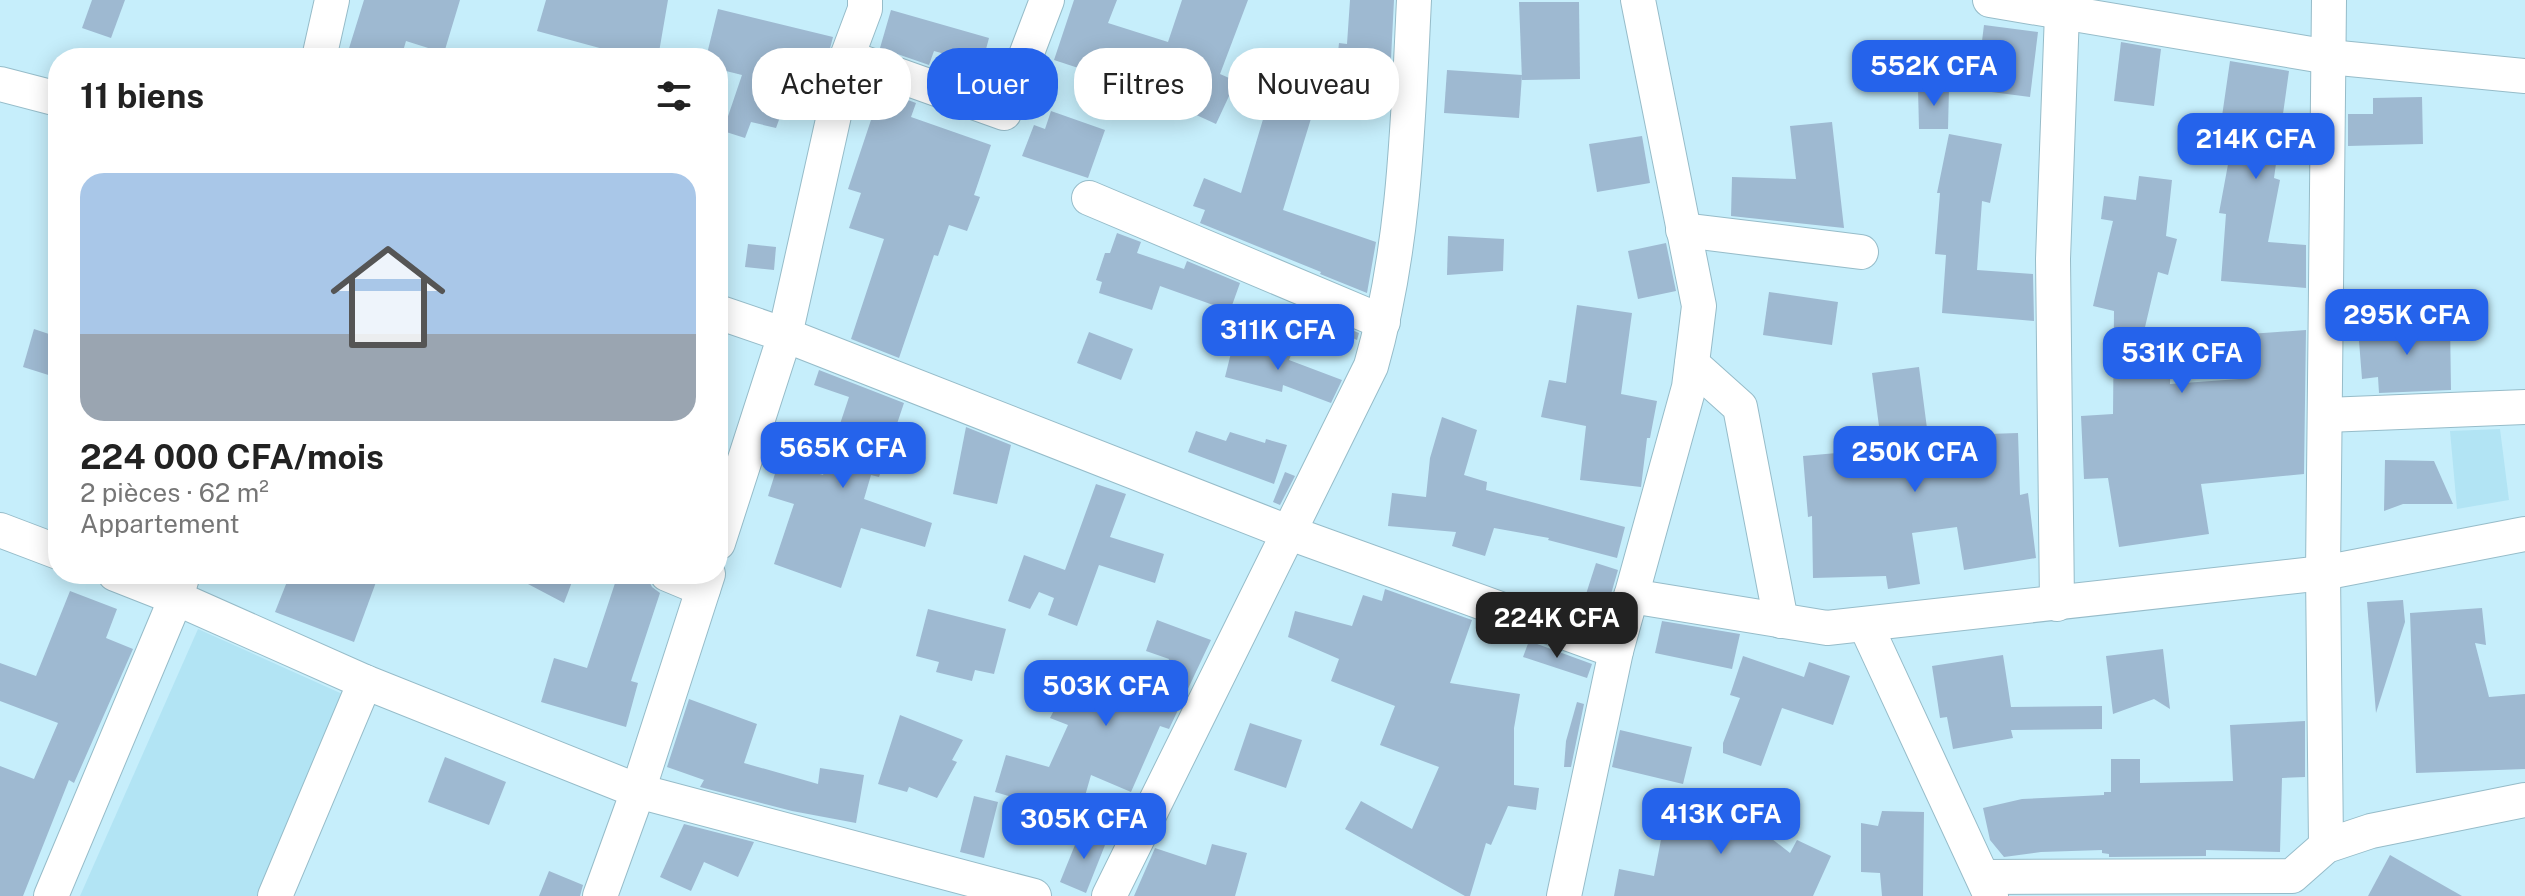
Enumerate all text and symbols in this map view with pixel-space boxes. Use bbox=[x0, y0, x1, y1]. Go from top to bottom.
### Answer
pin: 552K CFA bbox=[1851, 40, 2017, 108]
chip: Acheter bbox=[752, 48, 911, 120]
chip: Louer bbox=[927, 48, 1058, 120]
chip: Filtres bbox=[1074, 48, 1212, 120]
chip: Nouveau bbox=[1228, 48, 1399, 120]
text: 552K CFA bbox=[1870, 50, 1998, 81]
icon: filters bbox=[652, 74, 696, 118]
text: 11 biens bbox=[80, 76, 204, 116]
pin: 214K CFA bbox=[2173, 113, 2339, 181]
text: 214K CFA bbox=[2196, 123, 2316, 154]
icon: home bbox=[316, 225, 460, 369]
pin: 295K CFA bbox=[2324, 289, 2490, 357]
text: 295K CFA bbox=[2343, 299, 2471, 330]
pin: 311K CFA bbox=[1195, 304, 1361, 372]
text: 311K CFA bbox=[1220, 314, 1336, 345]
pin: 531K CFA bbox=[2099, 327, 2265, 395]
text: 531K CFA bbox=[2121, 337, 2243, 368]
pin: 565K CFA bbox=[760, 422, 926, 490]
pin: 250K CFA bbox=[1832, 426, 1998, 494]
text: 565K CFA bbox=[779, 432, 907, 463]
text: 250K CFA bbox=[1851, 436, 1979, 467]
text: 224 000 CFA/mois bbox=[80, 437, 384, 477]
text: 2 pièces · 62 m² bbox=[80, 477, 269, 508]
text: Appartement bbox=[80, 508, 240, 539]
pin: 224K CFA bbox=[1474, 592, 1640, 660]
text: 224K CFA bbox=[1494, 602, 1620, 633]
pin: 503K CFA bbox=[1023, 660, 1189, 728]
text: 503K CFA bbox=[1042, 670, 1170, 701]
pin: 413K CFA bbox=[1638, 788, 1804, 856]
pin: 305K CFA bbox=[1001, 793, 1167, 861]
text: 413K CFA bbox=[1660, 798, 1782, 829]
text: 305K CFA bbox=[1020, 803, 1148, 834]

